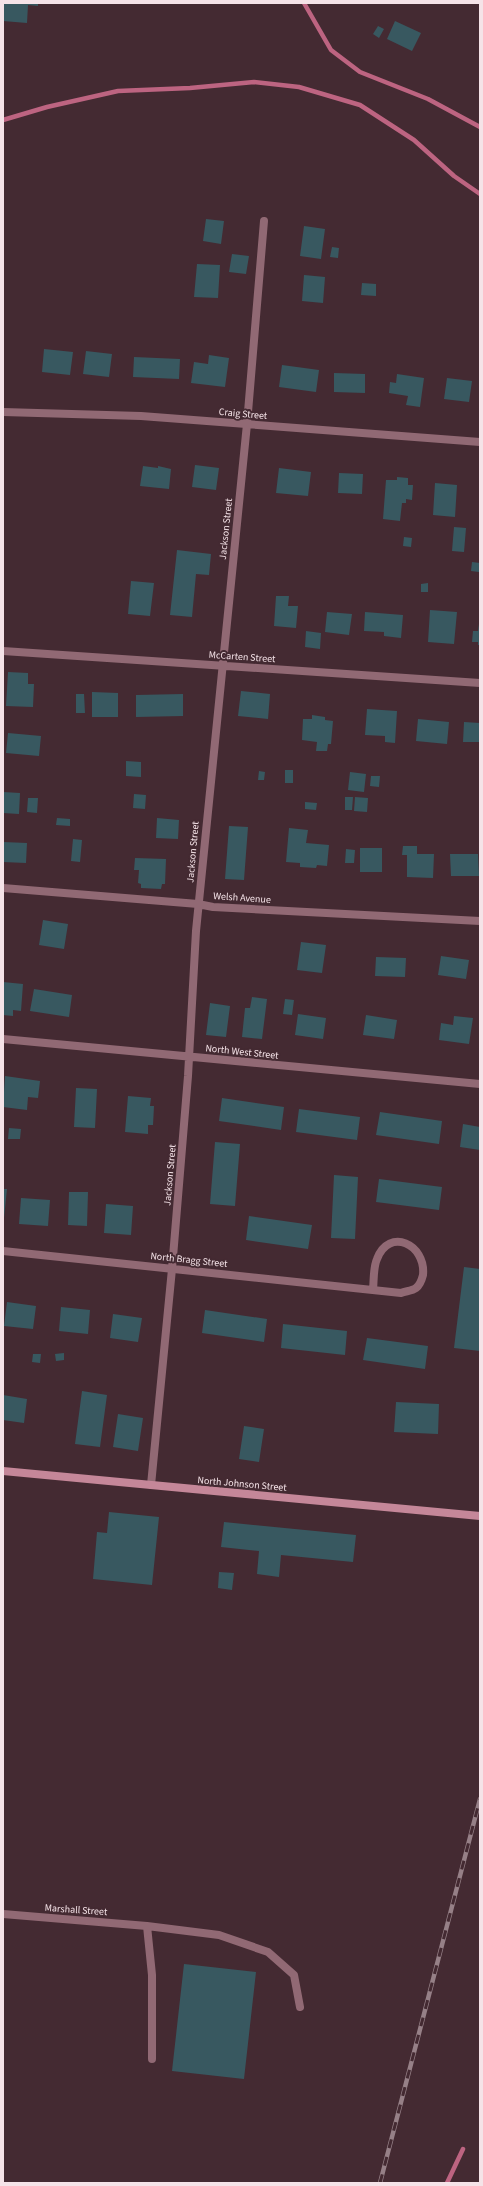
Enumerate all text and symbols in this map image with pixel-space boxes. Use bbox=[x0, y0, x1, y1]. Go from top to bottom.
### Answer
street label: Craig Street bbox=[218, 405, 268, 423]
street label: Jackson Street bbox=[216, 497, 236, 560]
street label: McCarten Street bbox=[208, 648, 276, 666]
street label: Jackson Street bbox=[183, 820, 203, 883]
street label: Welsh Avenue bbox=[213, 889, 271, 907]
street label: North West Street bbox=[205, 1041, 280, 1063]
street label: Jackson Street bbox=[160, 1143, 180, 1206]
street label: North Bragg Street bbox=[150, 1249, 229, 1271]
street label: North Johnson Street bbox=[197, 1473, 288, 1495]
street label: Marshall Street bbox=[44, 1901, 108, 1919]

